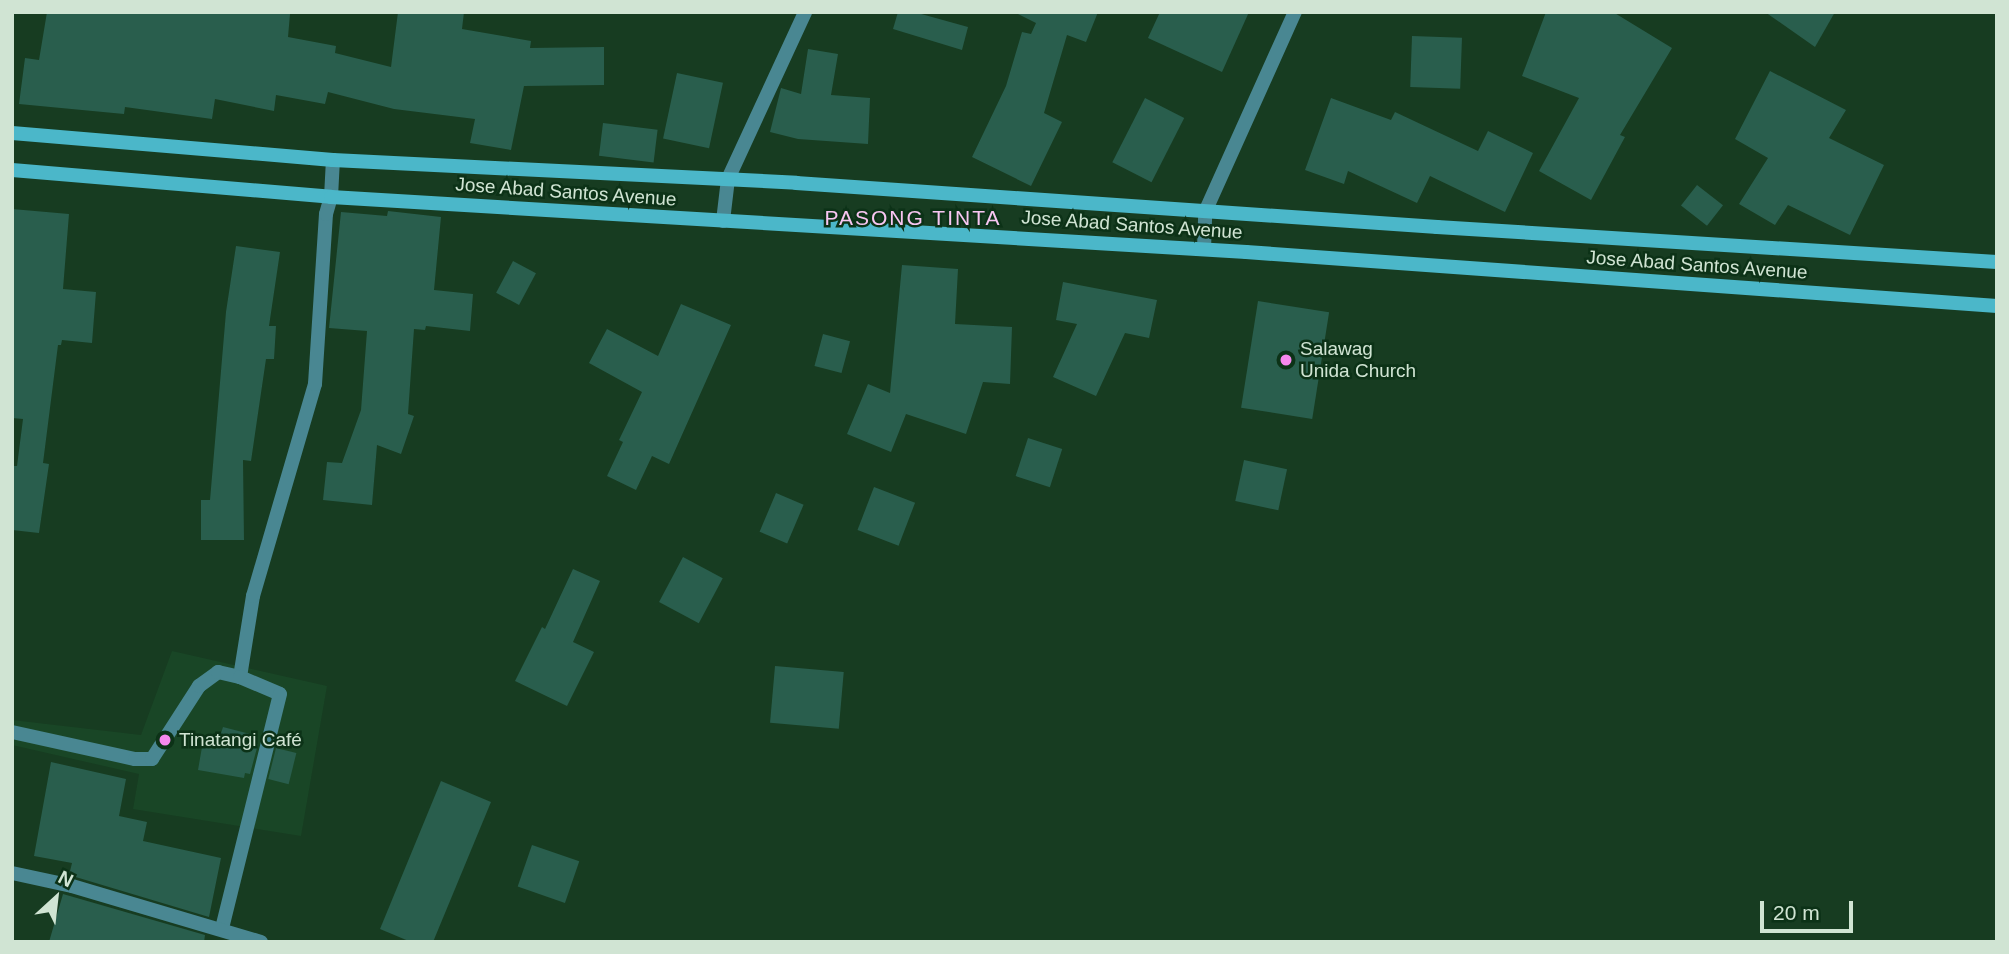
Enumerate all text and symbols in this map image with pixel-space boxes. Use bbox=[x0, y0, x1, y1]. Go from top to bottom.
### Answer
street label: Jose Abad Santos Avenue bbox=[454, 173, 678, 211]
district label: PASONG TINTA bbox=[826, 205, 1000, 231]
street label: Jose Abad Santos Avenue bbox=[1020, 206, 1244, 244]
street label: Jose Abad Santos Avenue bbox=[1585, 246, 1809, 284]
place label: Salawag Unida Church bbox=[1300, 338, 1416, 382]
marker: Salawag Unida Church bbox=[1278, 352, 1294, 368]
place label: Tinatangi Café bbox=[179, 729, 302, 751]
marker: Tinatangi Café bbox=[157, 732, 173, 748]
north arrow bbox=[21, 863, 91, 933]
text: N bbox=[55, 866, 77, 891]
scale bar bbox=[1764, 888, 1857, 932]
text: 20 m bbox=[1773, 901, 1820, 924]

